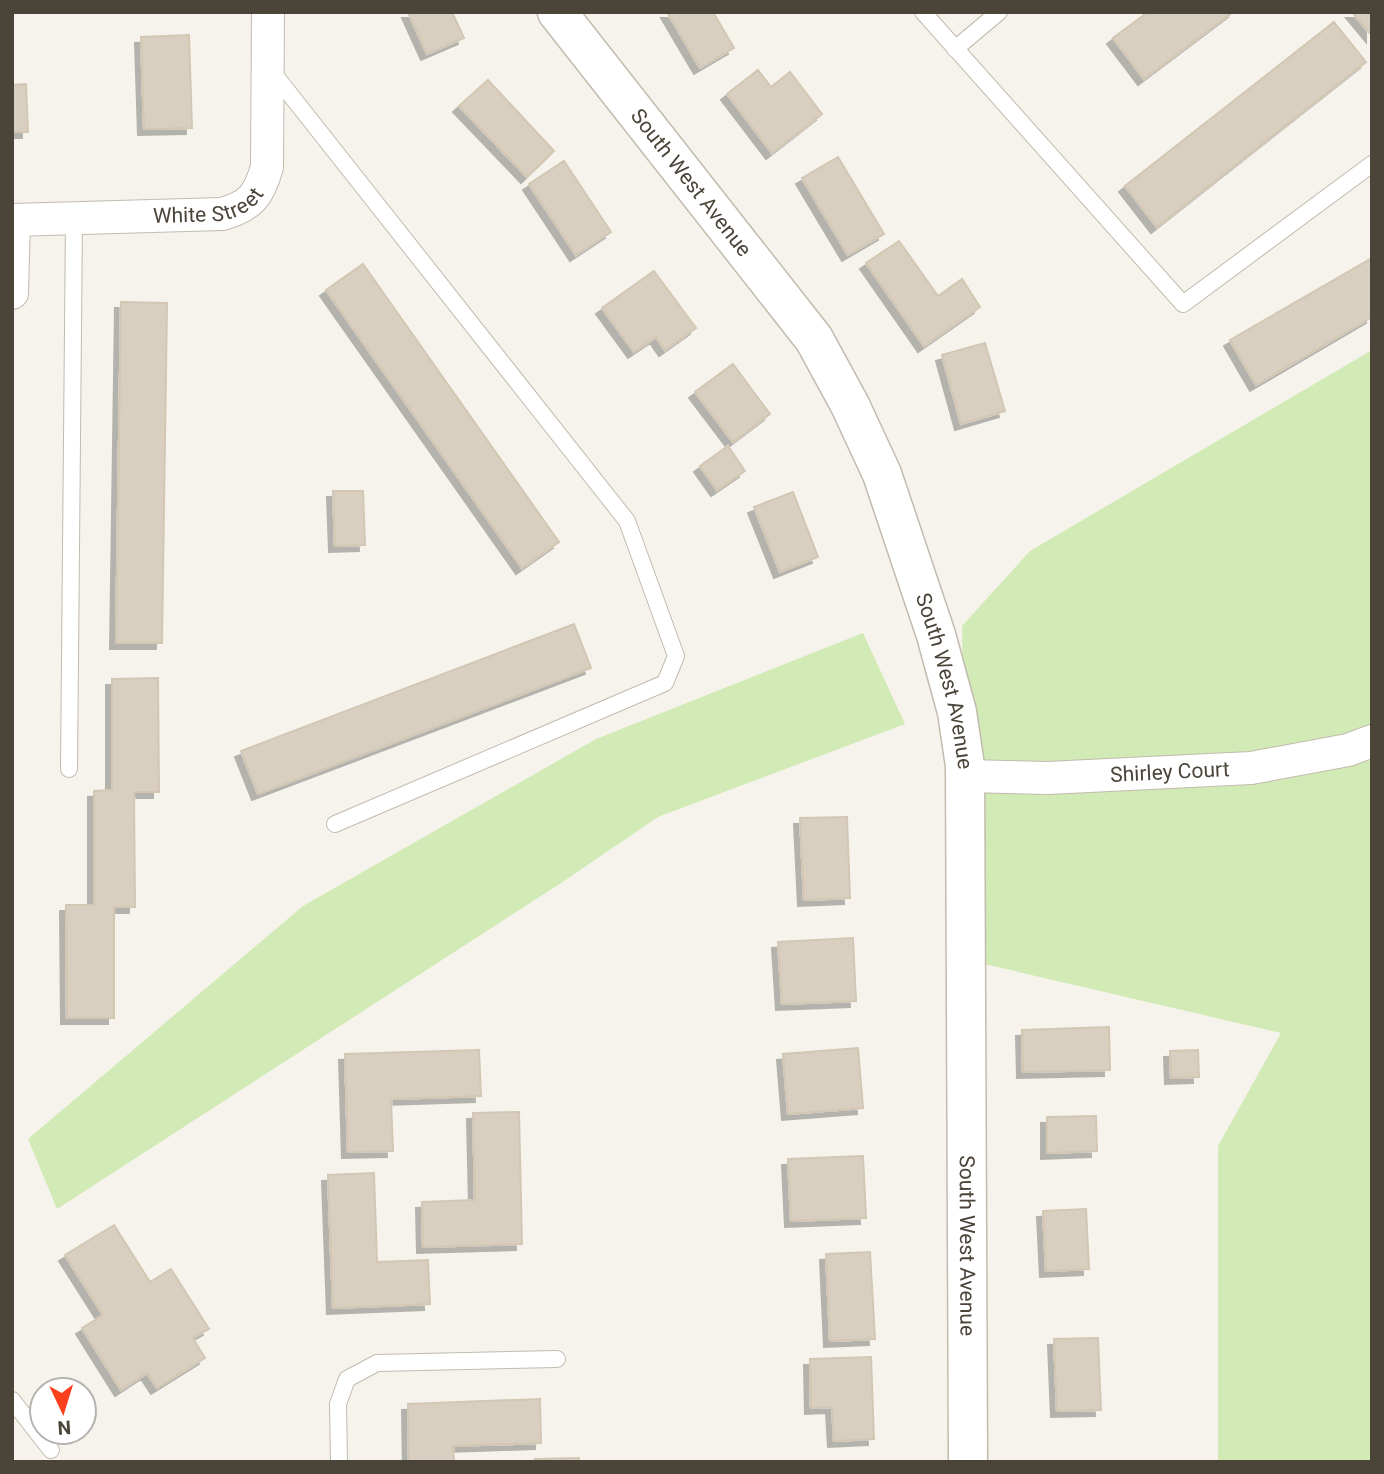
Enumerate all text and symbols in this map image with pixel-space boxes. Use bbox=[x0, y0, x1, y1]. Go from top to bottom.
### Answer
street label: South West Avenue bbox=[626, 104, 756, 261]
street label: White Street bbox=[153, 183, 268, 228]
street label: South West Avenue bbox=[911, 590, 977, 771]
street label: Shirley Court bbox=[1110, 757, 1230, 787]
street label: South West Avenue bbox=[955, 1155, 979, 1336]
north arrow bbox=[28, 1376, 98, 1446]
text: N bbox=[57, 1416, 72, 1439]

